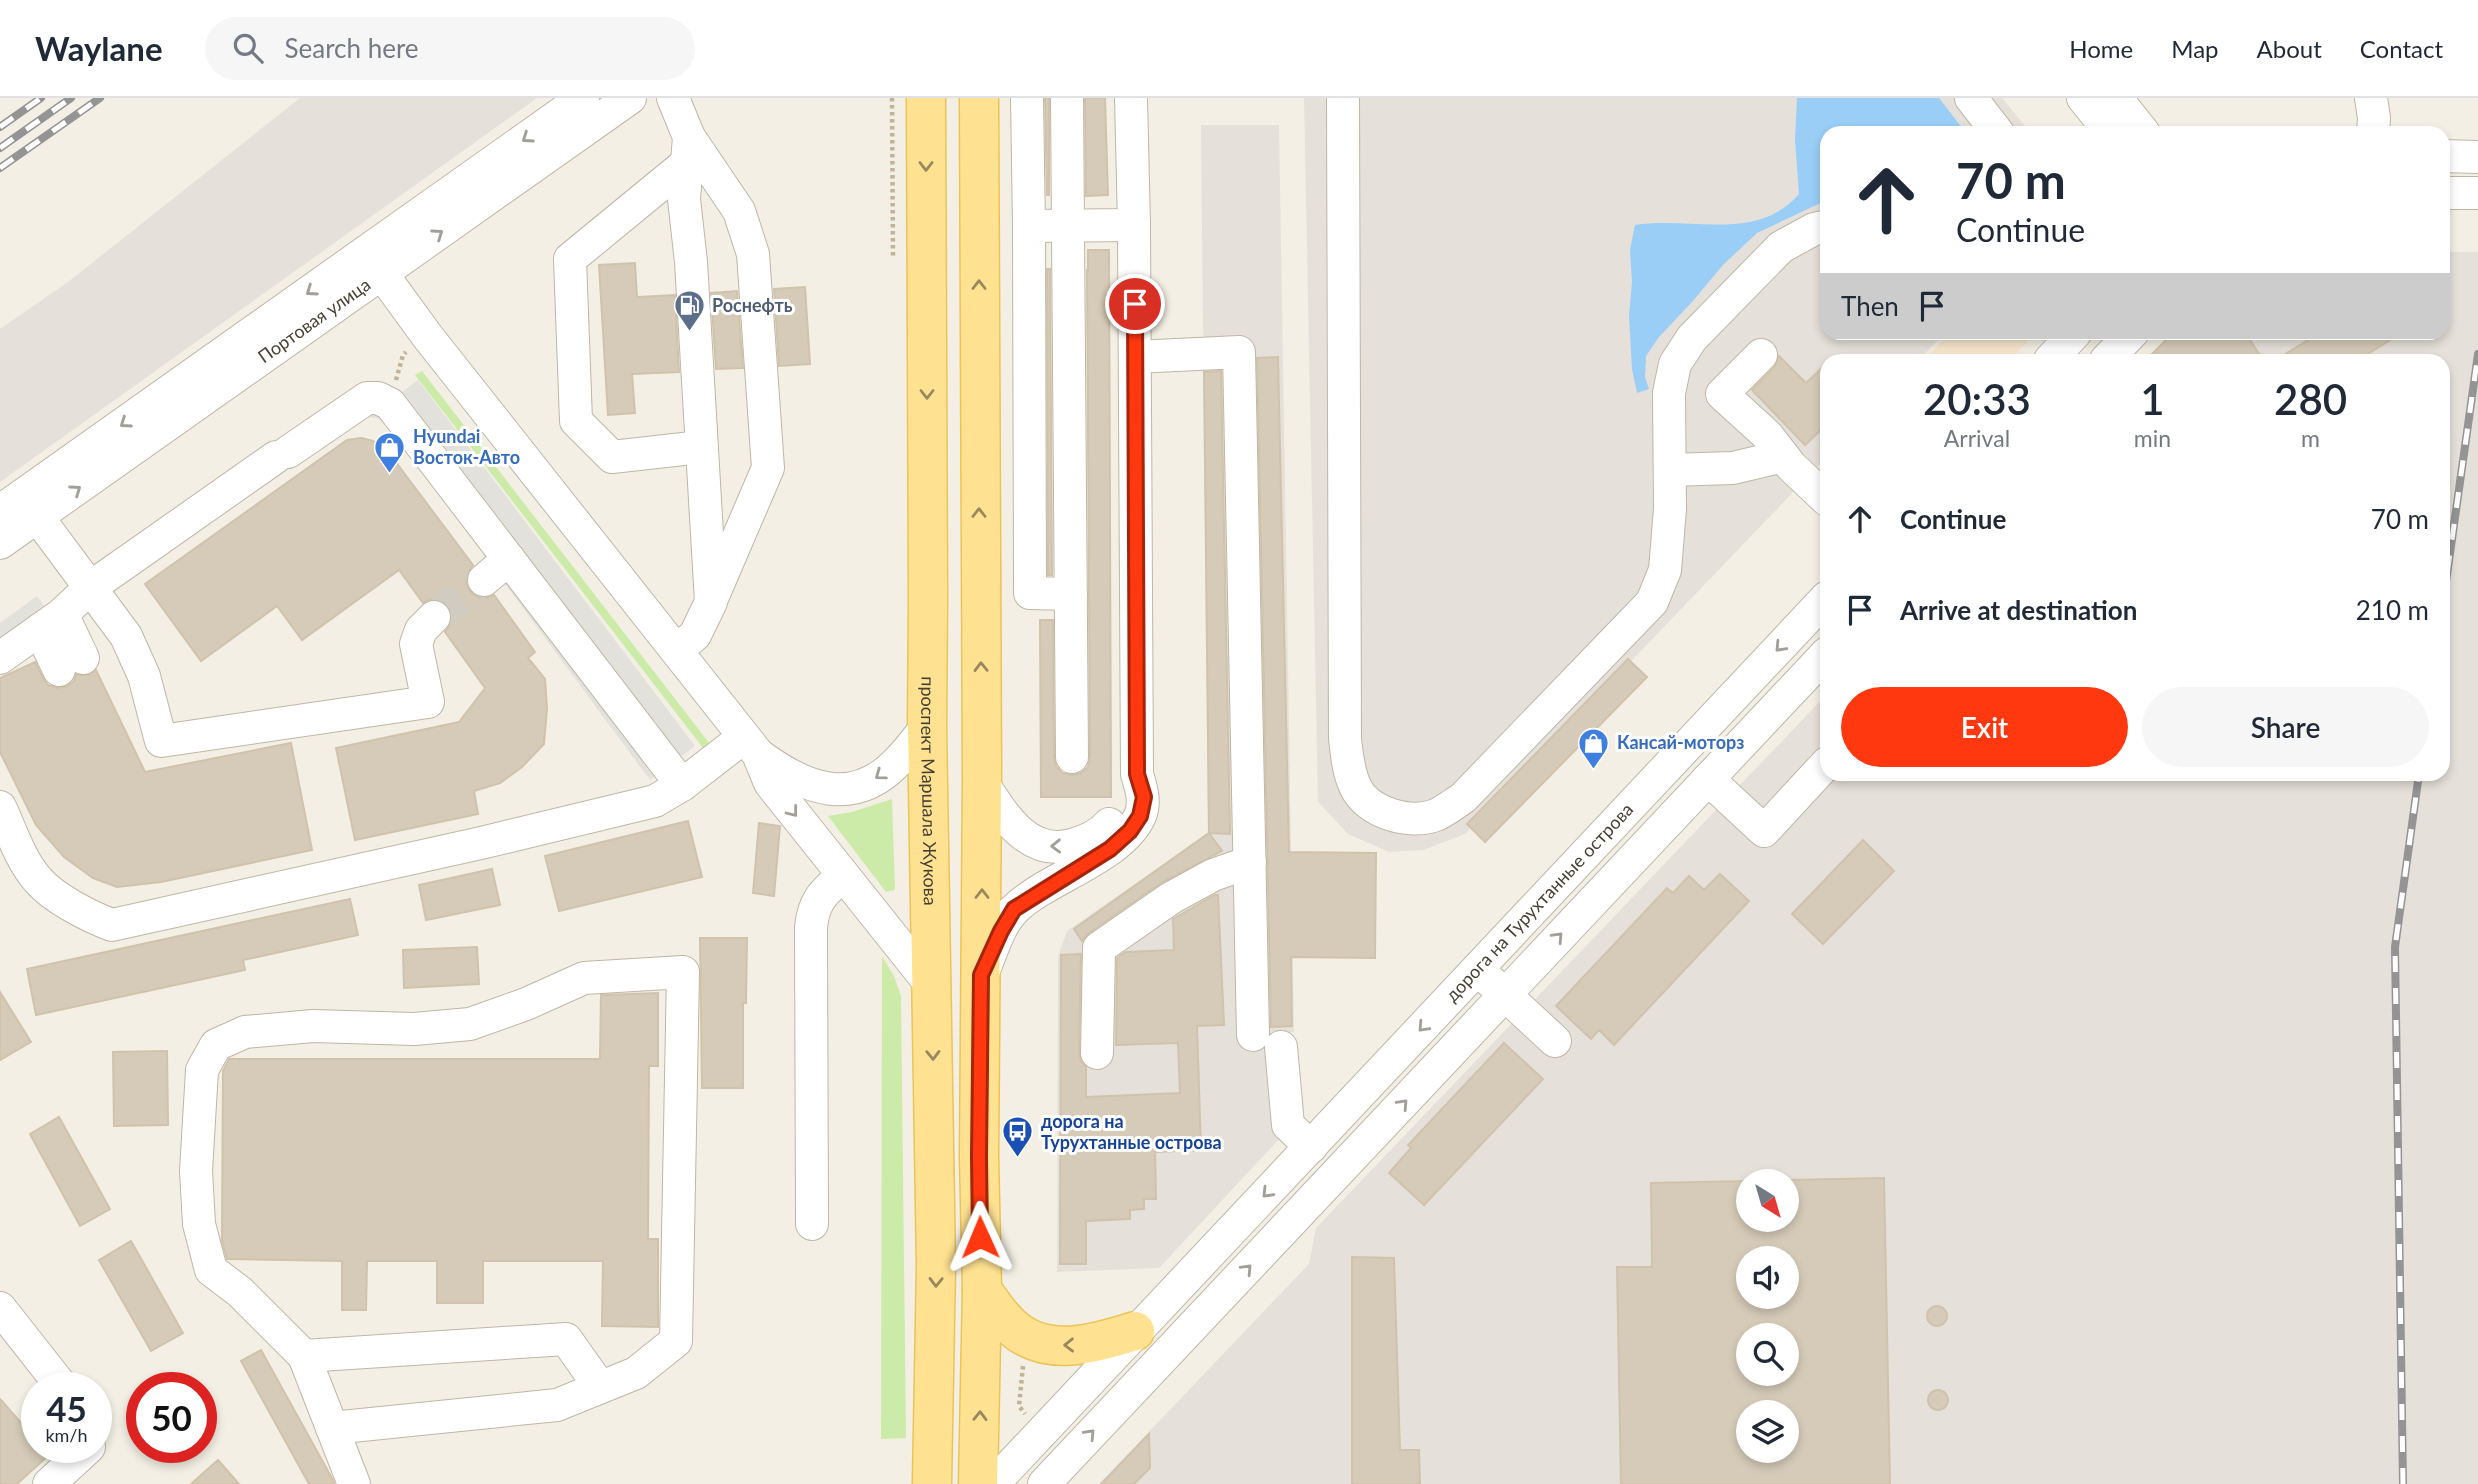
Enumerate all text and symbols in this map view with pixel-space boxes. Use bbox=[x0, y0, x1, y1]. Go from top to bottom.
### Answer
search box bbox=[205, 17, 695, 80]
text: Waylane bbox=[35, 28, 163, 68]
icon: search bbox=[229, 29, 267, 67]
text: Search here bbox=[285, 32, 419, 64]
text: Home bbox=[2069, 34, 2133, 63]
text: Map bbox=[2171, 34, 2219, 63]
text: About bbox=[2257, 34, 2322, 63]
text: Contact bbox=[2360, 34, 2443, 63]
one-way arrow bbox=[522, 129, 535, 142]
text: 70 m bbox=[1956, 151, 2066, 209]
icon: ahead bbox=[1841, 154, 1932, 245]
one-way arrow bbox=[918, 161, 934, 172]
text: Continue bbox=[1956, 210, 2085, 249]
one-way arrow bbox=[430, 230, 443, 242]
street label: Портовая улица bbox=[253, 273, 374, 367]
pin bbox=[1105, 274, 1165, 334]
one-way arrow bbox=[971, 280, 987, 290]
one-way arrow bbox=[306, 283, 319, 295]
icon: arrive bbox=[1116, 285, 1154, 323]
icon: arrive bbox=[1913, 287, 1951, 325]
fuel station icon: Роснефть bbox=[672, 289, 706, 333]
text: Then bbox=[1841, 290, 1899, 322]
place label: Роснефть bbox=[712, 294, 793, 316]
text: 20:33 bbox=[1923, 374, 2031, 424]
text: 1 bbox=[2140, 374, 2165, 424]
text: 280 bbox=[2274, 374, 2347, 424]
one-way arrow bbox=[919, 389, 935, 399]
one-way arrow bbox=[120, 415, 133, 427]
text: Arrival bbox=[1944, 424, 2010, 452]
text: min bbox=[2134, 424, 2171, 452]
text: m bbox=[2301, 424, 2320, 452]
place label: Hyundai Восток-Авто bbox=[413, 425, 520, 468]
shop icon: Hyundai Восток-Авто bbox=[373, 430, 407, 474]
one-way arrow bbox=[68, 486, 81, 498]
icon: ahead bbox=[1841, 500, 1879, 538]
text: Continue bbox=[1900, 503, 2006, 535]
text: 70 m bbox=[2371, 503, 2429, 535]
one-way arrow bbox=[971, 507, 987, 518]
icon: arrive bbox=[1841, 591, 1879, 629]
text: Arrive at destination bbox=[1900, 594, 2137, 626]
text: 210 m bbox=[2356, 594, 2429, 626]
one-way arrow bbox=[1776, 639, 1789, 652]
one-way arrow bbox=[973, 661, 988, 672]
street label: проспект Маршала Жукова bbox=[917, 676, 942, 906]
button: Exit bbox=[1841, 687, 2128, 767]
button: Share bbox=[2142, 687, 2429, 767]
shop icon: Кансай-моторз bbox=[1577, 726, 1611, 770]
place label: Кансай-моторз bbox=[1617, 731, 1744, 753]
one-way arrow bbox=[875, 767, 888, 779]
street label: дорога на Турухтанные острова bbox=[1440, 798, 1637, 1006]
one-way arrow bbox=[785, 804, 798, 817]
one-way arrow bbox=[1050, 838, 1061, 854]
one-way arrow bbox=[974, 889, 990, 899]
one-way arrow bbox=[1550, 932, 1563, 945]
one-way arrow bbox=[1419, 1019, 1432, 1032]
one-way arrow bbox=[925, 1050, 941, 1060]
one-way arrow bbox=[1395, 1099, 1407, 1112]
place label: дорога на Турухтанные острова bbox=[1041, 1110, 1222, 1153]
bus stop icon: дорога на Турухтанные острова bbox=[1001, 1115, 1035, 1159]
north arrow bbox=[1736, 1169, 1799, 1232]
map controls bbox=[1736, 1169, 1799, 1463]
one-way arrow bbox=[1263, 1184, 1276, 1197]
position arrow bbox=[943, 1200, 1017, 1274]
button: sound bbox=[1736, 1246, 1799, 1309]
one-way arrow bbox=[1238, 1264, 1251, 1277]
one-way arrow bbox=[928, 1277, 944, 1288]
button: search bbox=[1736, 1323, 1799, 1386]
one-way arrow bbox=[1063, 1338, 1074, 1353]
speed limit sign: 50 bbox=[126, 1372, 217, 1463]
text: 45 bbox=[46, 1387, 87, 1429]
button: layers bbox=[1736, 1400, 1799, 1463]
one-way arrow bbox=[972, 1410, 987, 1421]
text: km/h bbox=[45, 1424, 88, 1446]
one-way arrow bbox=[1082, 1429, 1095, 1442]

